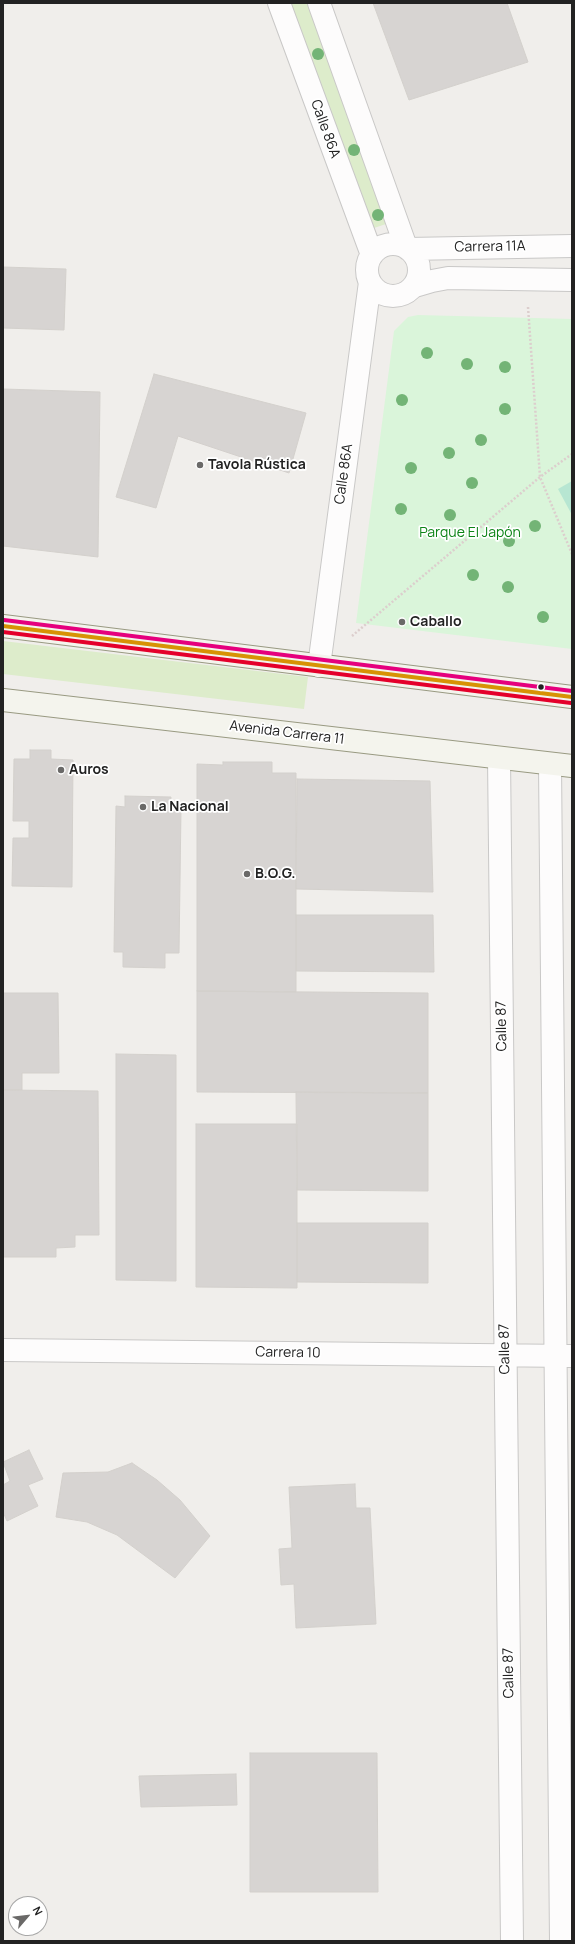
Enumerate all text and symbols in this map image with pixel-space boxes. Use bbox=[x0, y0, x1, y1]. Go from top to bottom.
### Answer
street label: Calle 86A bbox=[307, 97, 343, 161]
street label: Carrera 11A bbox=[454, 238, 526, 256]
street label: Calle 86A bbox=[331, 443, 357, 505]
place label: Tavola Rústica bbox=[208, 457, 306, 473]
marker: Tavola Rústica bbox=[195, 460, 205, 470]
park label: Parque El Japón bbox=[419, 525, 521, 541]
place label: Caballo bbox=[410, 614, 462, 630]
marker: Caballo bbox=[397, 617, 407, 627]
unlabelled marker bbox=[536, 682, 546, 692]
street label: Avenida Carrera 11 bbox=[229, 718, 345, 748]
place label: Auros bbox=[69, 762, 109, 778]
marker: Auros bbox=[56, 765, 66, 775]
place label: La Nacional bbox=[151, 799, 229, 815]
marker: La Nacional bbox=[138, 802, 148, 812]
place label: B.O.G. bbox=[255, 866, 296, 882]
marker: B.O.G. bbox=[242, 869, 252, 879]
street label: Calle 87 bbox=[493, 1001, 511, 1051]
street label: Calle 87 bbox=[496, 1324, 514, 1374]
street label: Carrera 10 bbox=[255, 1344, 321, 1362]
street label: Calle 87 bbox=[500, 1648, 518, 1698]
north arrow bbox=[8, 1896, 48, 1936]
text: N bbox=[30, 1904, 47, 1918]

